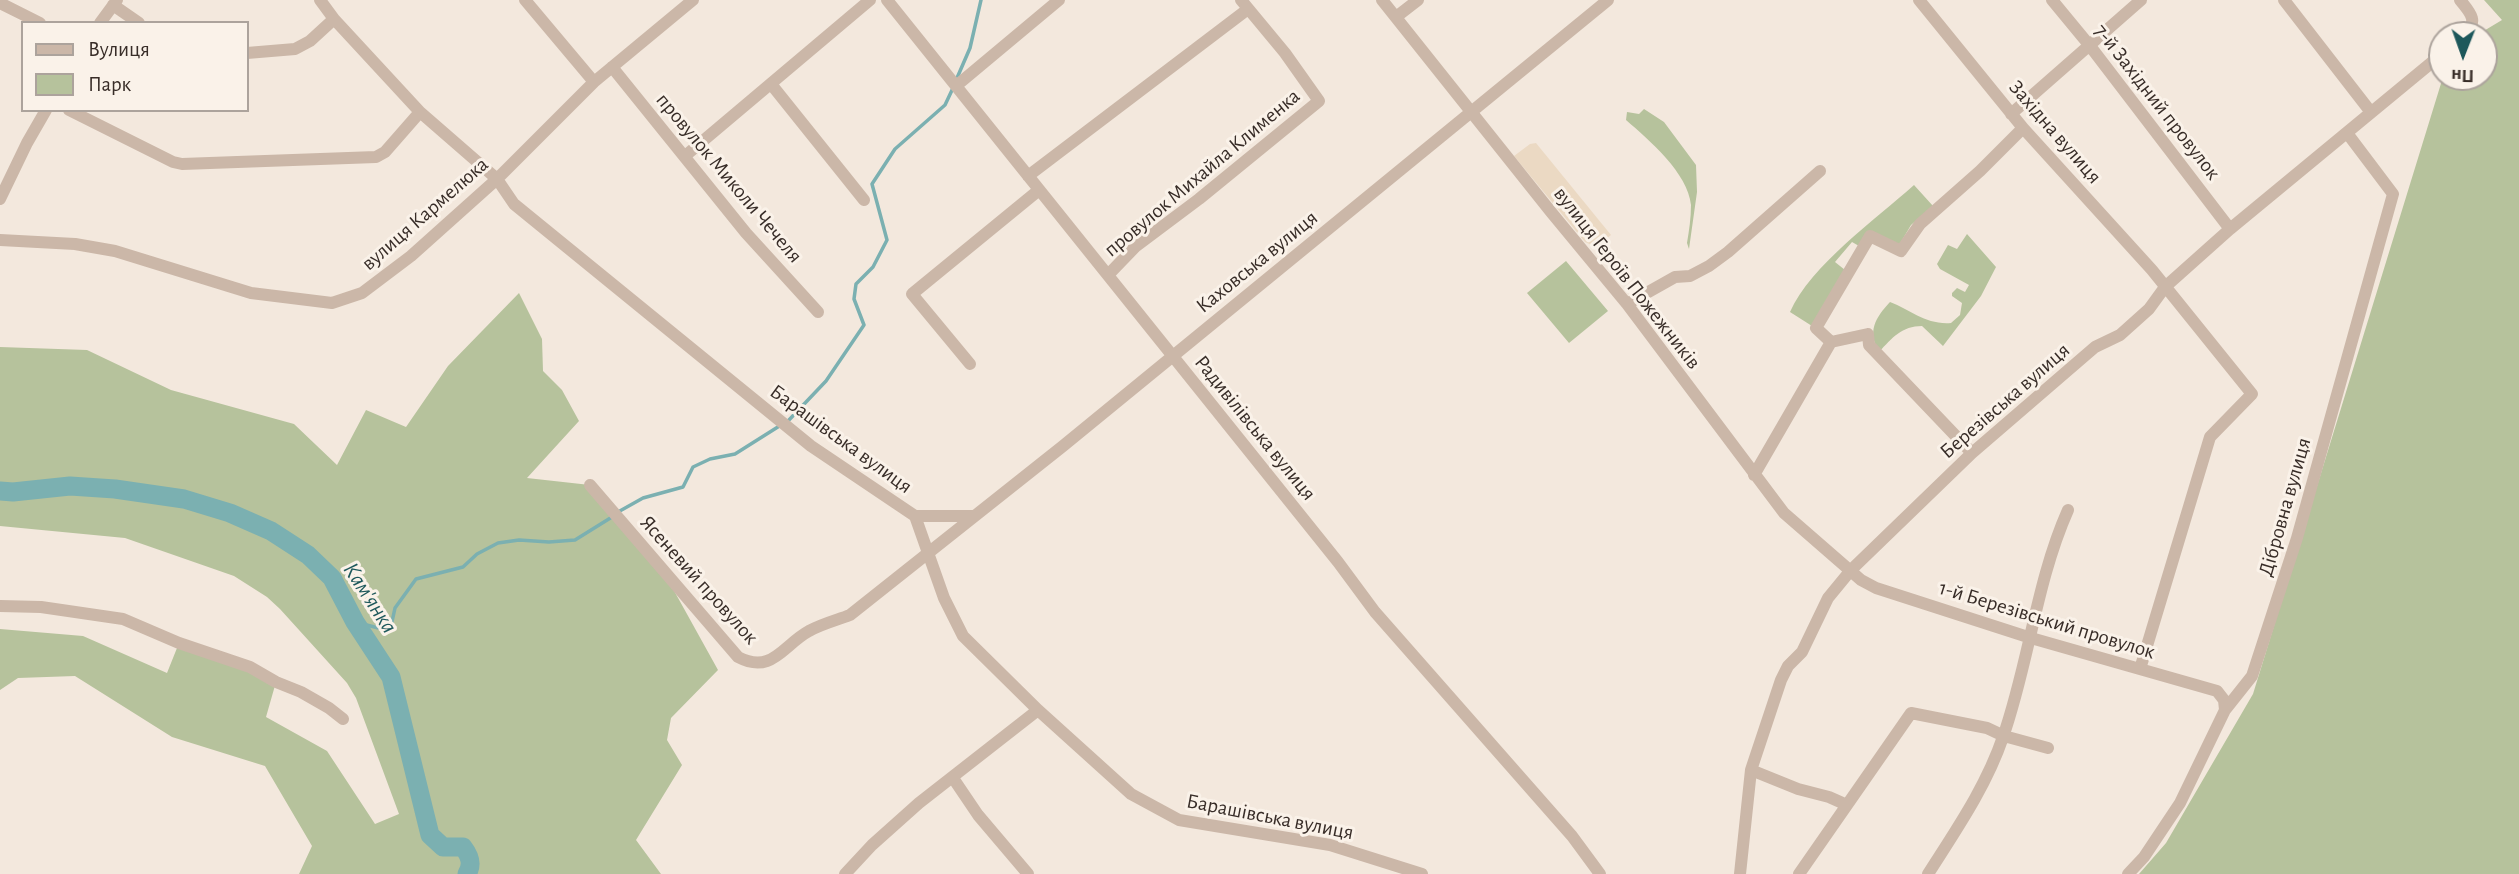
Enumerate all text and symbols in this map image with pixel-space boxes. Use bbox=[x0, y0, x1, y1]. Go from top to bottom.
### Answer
street label: 7-й Західний провулок bbox=[2088, 19, 2226, 185]
legend bbox=[21, 21, 248, 112]
north arrow bbox=[2428, 21, 2498, 91]
text: Вулиця bbox=[88, 39, 150, 60]
text: Пн bbox=[2451, 66, 2474, 85]
text: Парк bbox=[88, 74, 131, 95]
street label: Західна вулиця bbox=[2003, 75, 2107, 189]
street label: провулок Михайла Клименка bbox=[1099, 84, 1305, 262]
street label: провулок Миколи Чечеля bbox=[650, 88, 808, 268]
street label: вулиця Кармелюка bbox=[356, 152, 494, 276]
street label: вулиця Героїв Пожежників bbox=[1548, 182, 1706, 374]
street label: Каховська вулиця bbox=[1191, 205, 1323, 319]
street label: Березівська вулиця bbox=[1935, 338, 2075, 464]
street label: Радивілівська вулиця bbox=[1189, 350, 1321, 506]
street label: Барашівська вулиця bbox=[765, 379, 917, 499]
street label: Дібровна вулиця bbox=[2253, 435, 2317, 579]
street label: Ясеневий провулок bbox=[634, 510, 764, 650]
water label: Кам'янка bbox=[337, 558, 403, 638]
street label: 1-й Березівський провулок bbox=[1936, 575, 2158, 665]
street label: Барашівська вулиця bbox=[1184, 788, 1356, 846]

